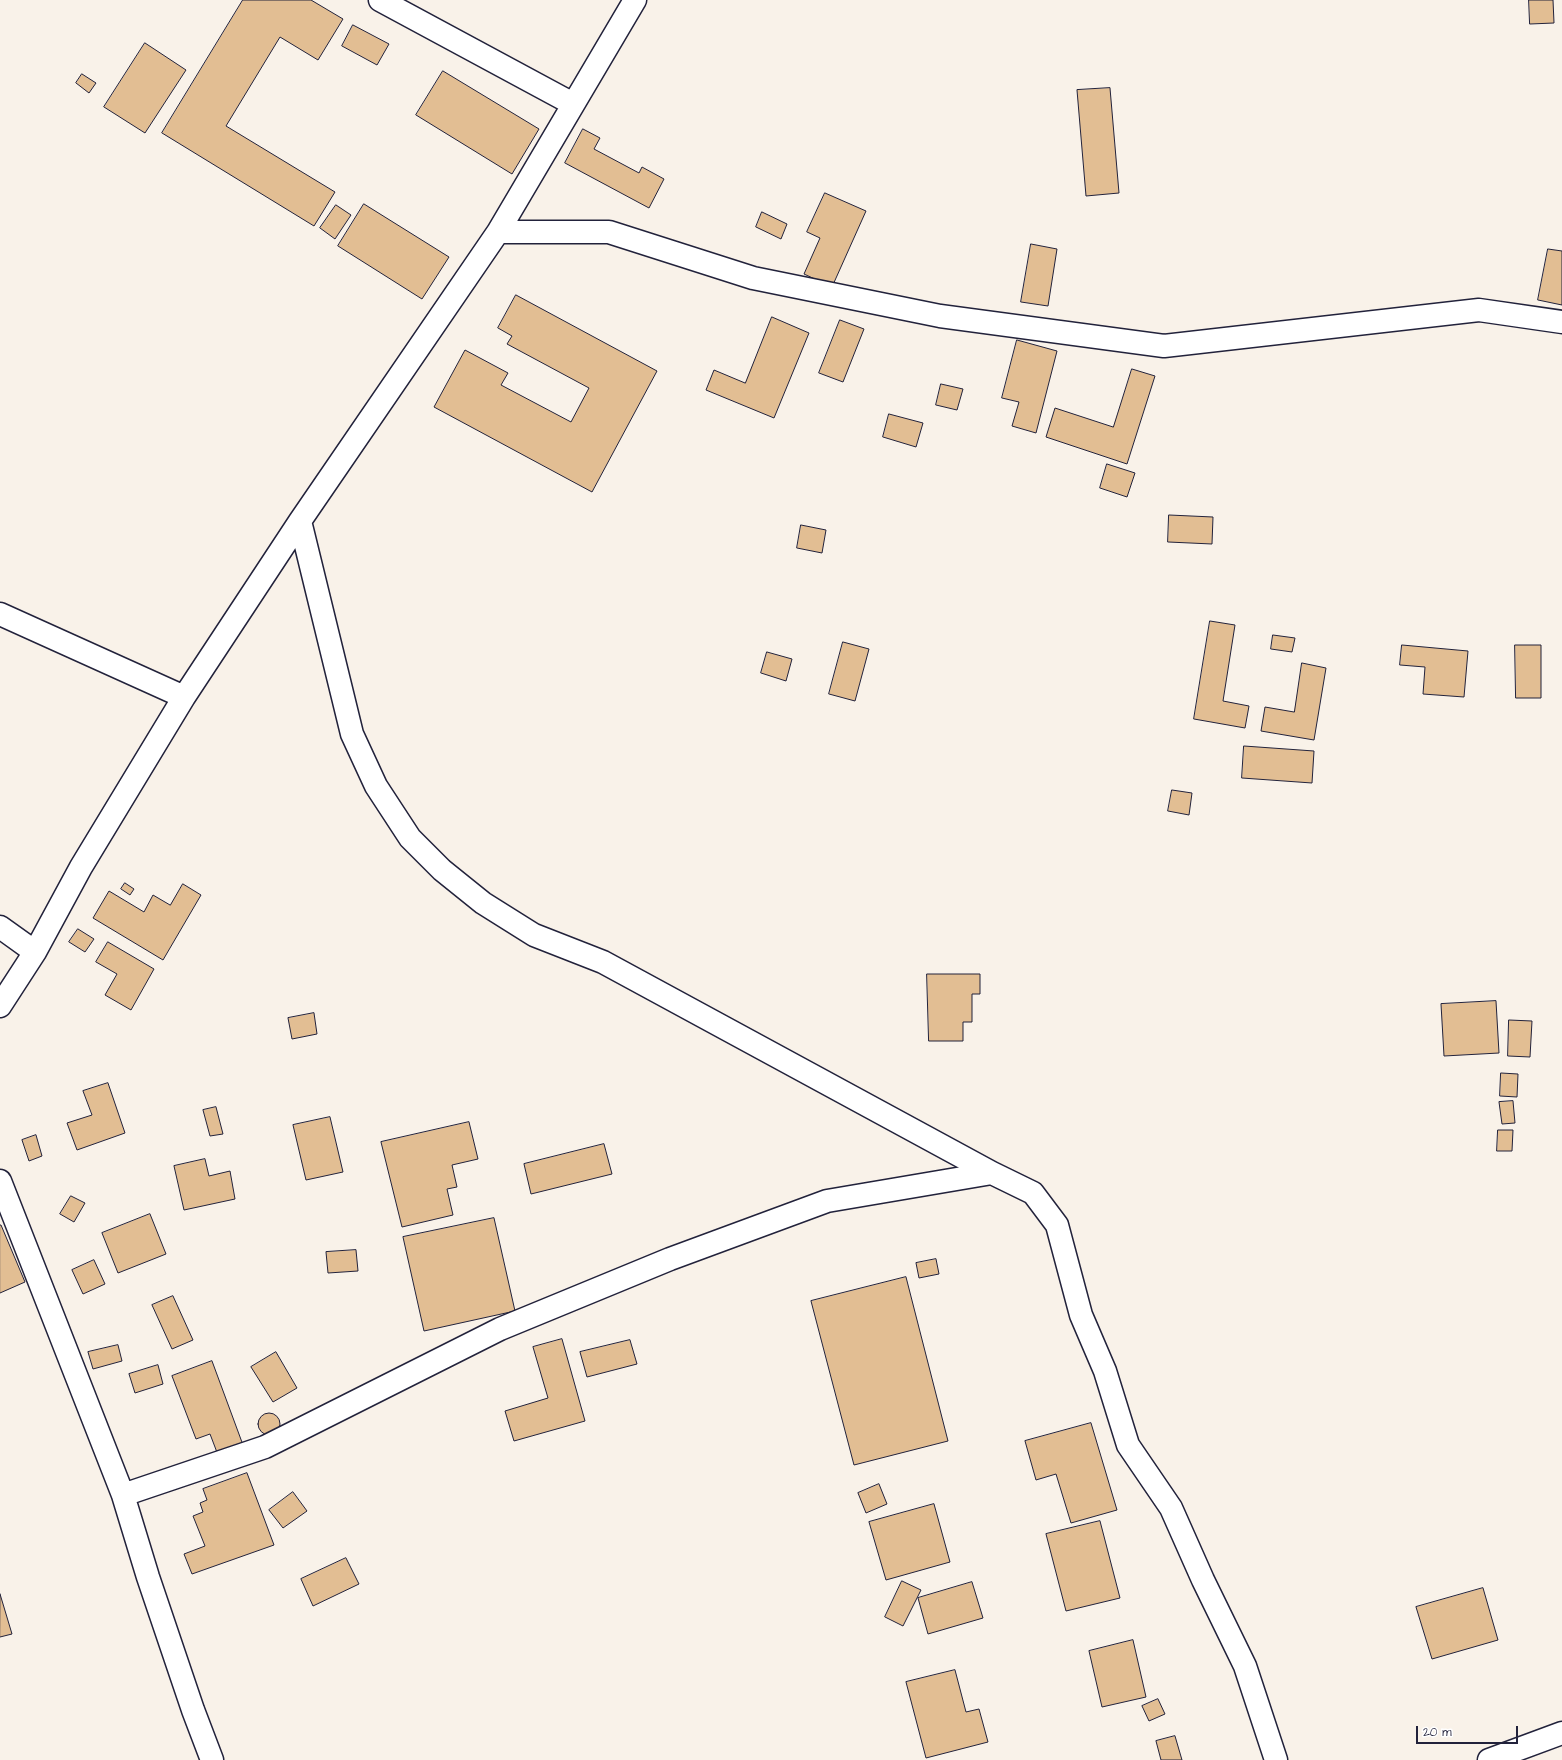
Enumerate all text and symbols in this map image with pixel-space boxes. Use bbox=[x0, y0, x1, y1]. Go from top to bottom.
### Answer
scale bar bbox=[1418, 1718, 1520, 1744]
text: 20 m bbox=[1423, 1724, 1452, 1741]

